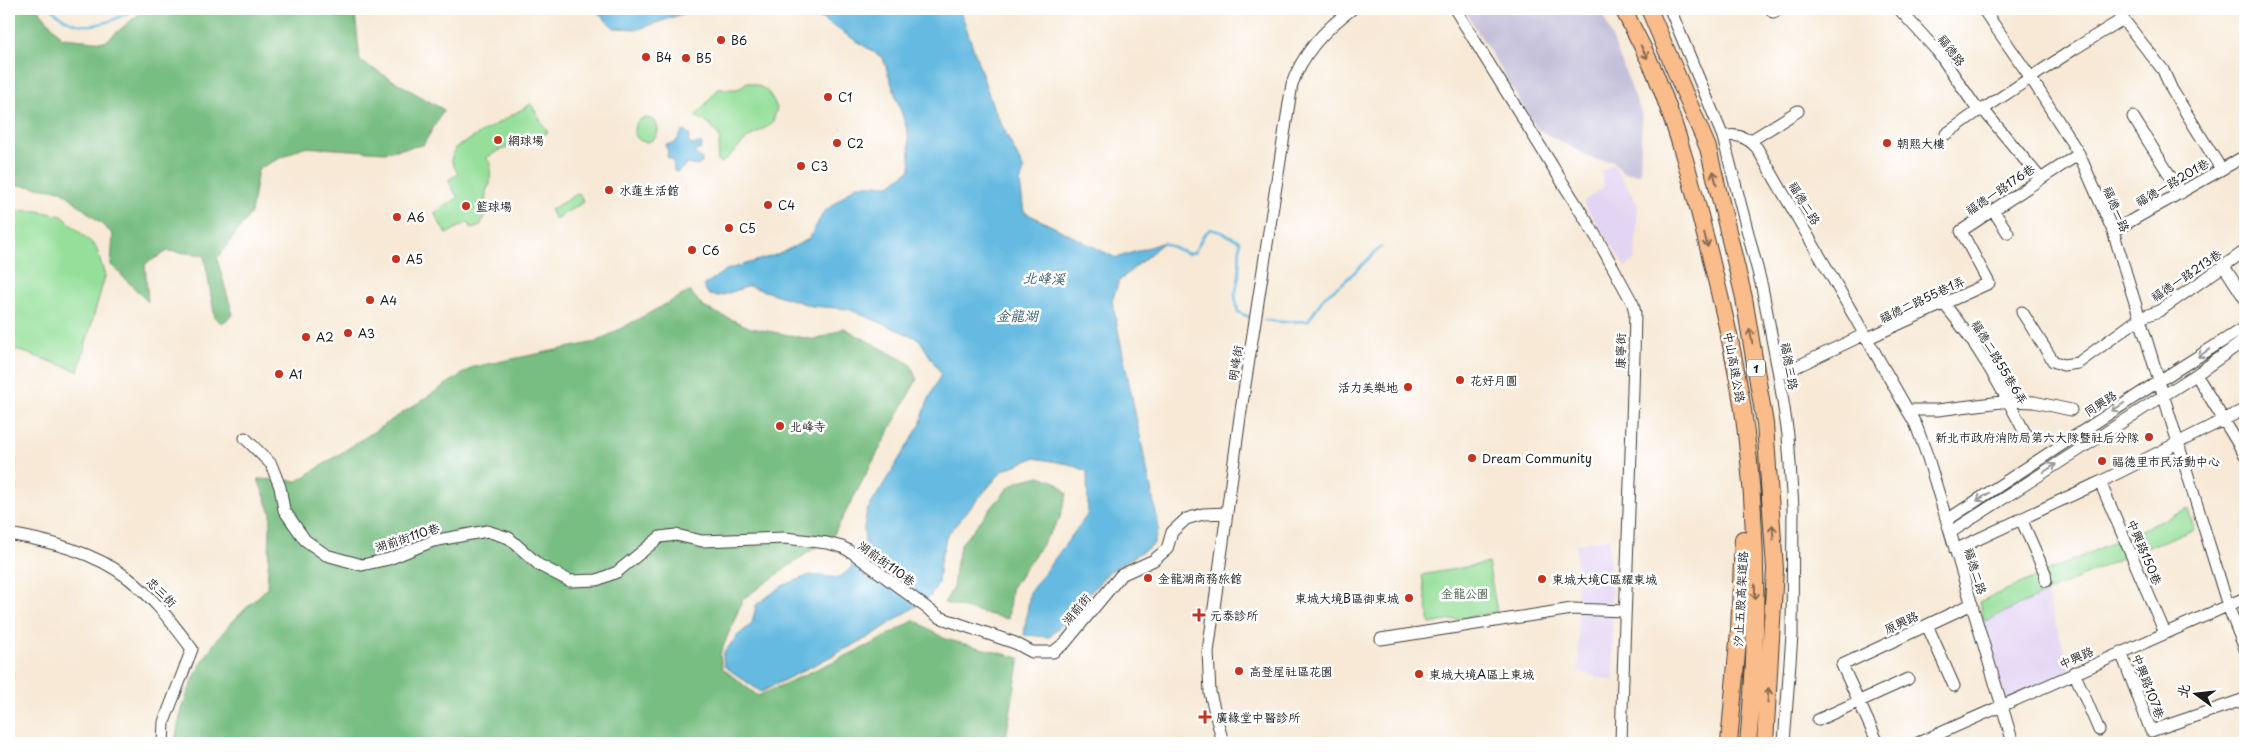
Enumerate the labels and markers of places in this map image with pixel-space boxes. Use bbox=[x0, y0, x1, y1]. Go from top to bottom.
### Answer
place label: B6 bbox=[731, 31, 747, 49]
marker: B6 bbox=[715, 34, 727, 46]
place label: B4 bbox=[656, 48, 672, 66]
place label: B5 bbox=[696, 49, 712, 67]
marker: B4 bbox=[640, 51, 652, 63]
marker: B5 bbox=[680, 52, 692, 64]
place label: C1 bbox=[838, 88, 852, 106]
marker: C1 bbox=[822, 91, 834, 103]
place label: 網球場 bbox=[508, 131, 544, 149]
marker: 網球場 bbox=[492, 134, 504, 146]
place label: C2 bbox=[847, 134, 864, 152]
place label: 朝熙大樓 bbox=[1897, 134, 1945, 152]
marker: C2 bbox=[831, 137, 843, 149]
marker: 朝熙大樓 bbox=[1881, 137, 1893, 149]
place label: C3 bbox=[811, 157, 828, 175]
marker: C3 bbox=[795, 160, 807, 172]
place label: 水蓮生活館 bbox=[619, 181, 679, 199]
marker: 水蓮生活館 bbox=[603, 184, 615, 196]
place label: C4 bbox=[778, 196, 795, 214]
place label: 籃球場 bbox=[476, 197, 512, 215]
marker: C4 bbox=[762, 199, 774, 211]
marker: 籃球場 bbox=[460, 200, 472, 212]
place label: A6 bbox=[407, 208, 425, 226]
marker: A6 bbox=[391, 211, 403, 223]
place label: C5 bbox=[739, 219, 756, 237]
marker: C5 bbox=[723, 222, 735, 234]
place label: C6 bbox=[702, 241, 719, 259]
marker: C6 bbox=[686, 244, 698, 256]
place label: A5 bbox=[406, 250, 423, 268]
marker: A5 bbox=[390, 253, 402, 265]
place label: A4 bbox=[380, 291, 397, 309]
marker: A4 bbox=[364, 294, 376, 306]
place label: A3 bbox=[358, 324, 375, 342]
marker: A3 bbox=[342, 327, 354, 339]
place label: A2 bbox=[316, 328, 334, 346]
marker: A2 bbox=[300, 331, 312, 343]
place label: A1 bbox=[289, 365, 302, 383]
marker: A1 bbox=[273, 368, 285, 380]
place label: 花好月圓 bbox=[1470, 371, 1518, 389]
marker: 花好月圓 bbox=[1454, 374, 1466, 386]
place label: 活力美樂地 bbox=[1338, 378, 1398, 396]
marker: 活力美樂地 bbox=[1402, 381, 1414, 393]
place label: 北峰寺 bbox=[790, 417, 826, 435]
marker: 北峰寺 bbox=[774, 420, 786, 432]
place label: 新北市政府消防局第六大隊暨社后分隊 bbox=[1935, 428, 2139, 446]
marker: 新北市政府消防局第六大隊暨社后分隊 bbox=[2143, 431, 2155, 443]
place label: Dream Community bbox=[1482, 449, 1592, 467]
marker: Dream Community bbox=[1466, 452, 1478, 464]
place label: 福德里市民活動中心 bbox=[2112, 452, 2220, 470]
marker: 福德里市民活動中心 bbox=[2096, 455, 2108, 467]
place label: 金龍湖商務旅館 bbox=[1158, 569, 1242, 587]
place label: 東城大境C區耀東城 bbox=[1552, 570, 1657, 588]
marker: 金龍湖商務旅館 bbox=[1142, 572, 1154, 584]
marker: 東城大境C區耀東城 bbox=[1536, 573, 1548, 585]
place label: 東城大境B區御東城 bbox=[1295, 589, 1399, 607]
marker: 東城大境B區御東城 bbox=[1403, 592, 1415, 604]
place label: 元泰診所 bbox=[1210, 606, 1259, 624]
marker: 元泰診所 bbox=[1192, 608, 1206, 622]
place label: 高登屋社區花園 bbox=[1249, 662, 1333, 680]
marker: 高登屋社區花園 bbox=[1233, 665, 1245, 677]
place label: 東城大境A區上東城 bbox=[1429, 665, 1534, 683]
marker: 東城大境A區上東城 bbox=[1413, 668, 1425, 680]
place label: 廣緣堂中醫診所 bbox=[1216, 708, 1301, 726]
marker: 廣緣堂中醫診所 bbox=[1198, 710, 1212, 724]

